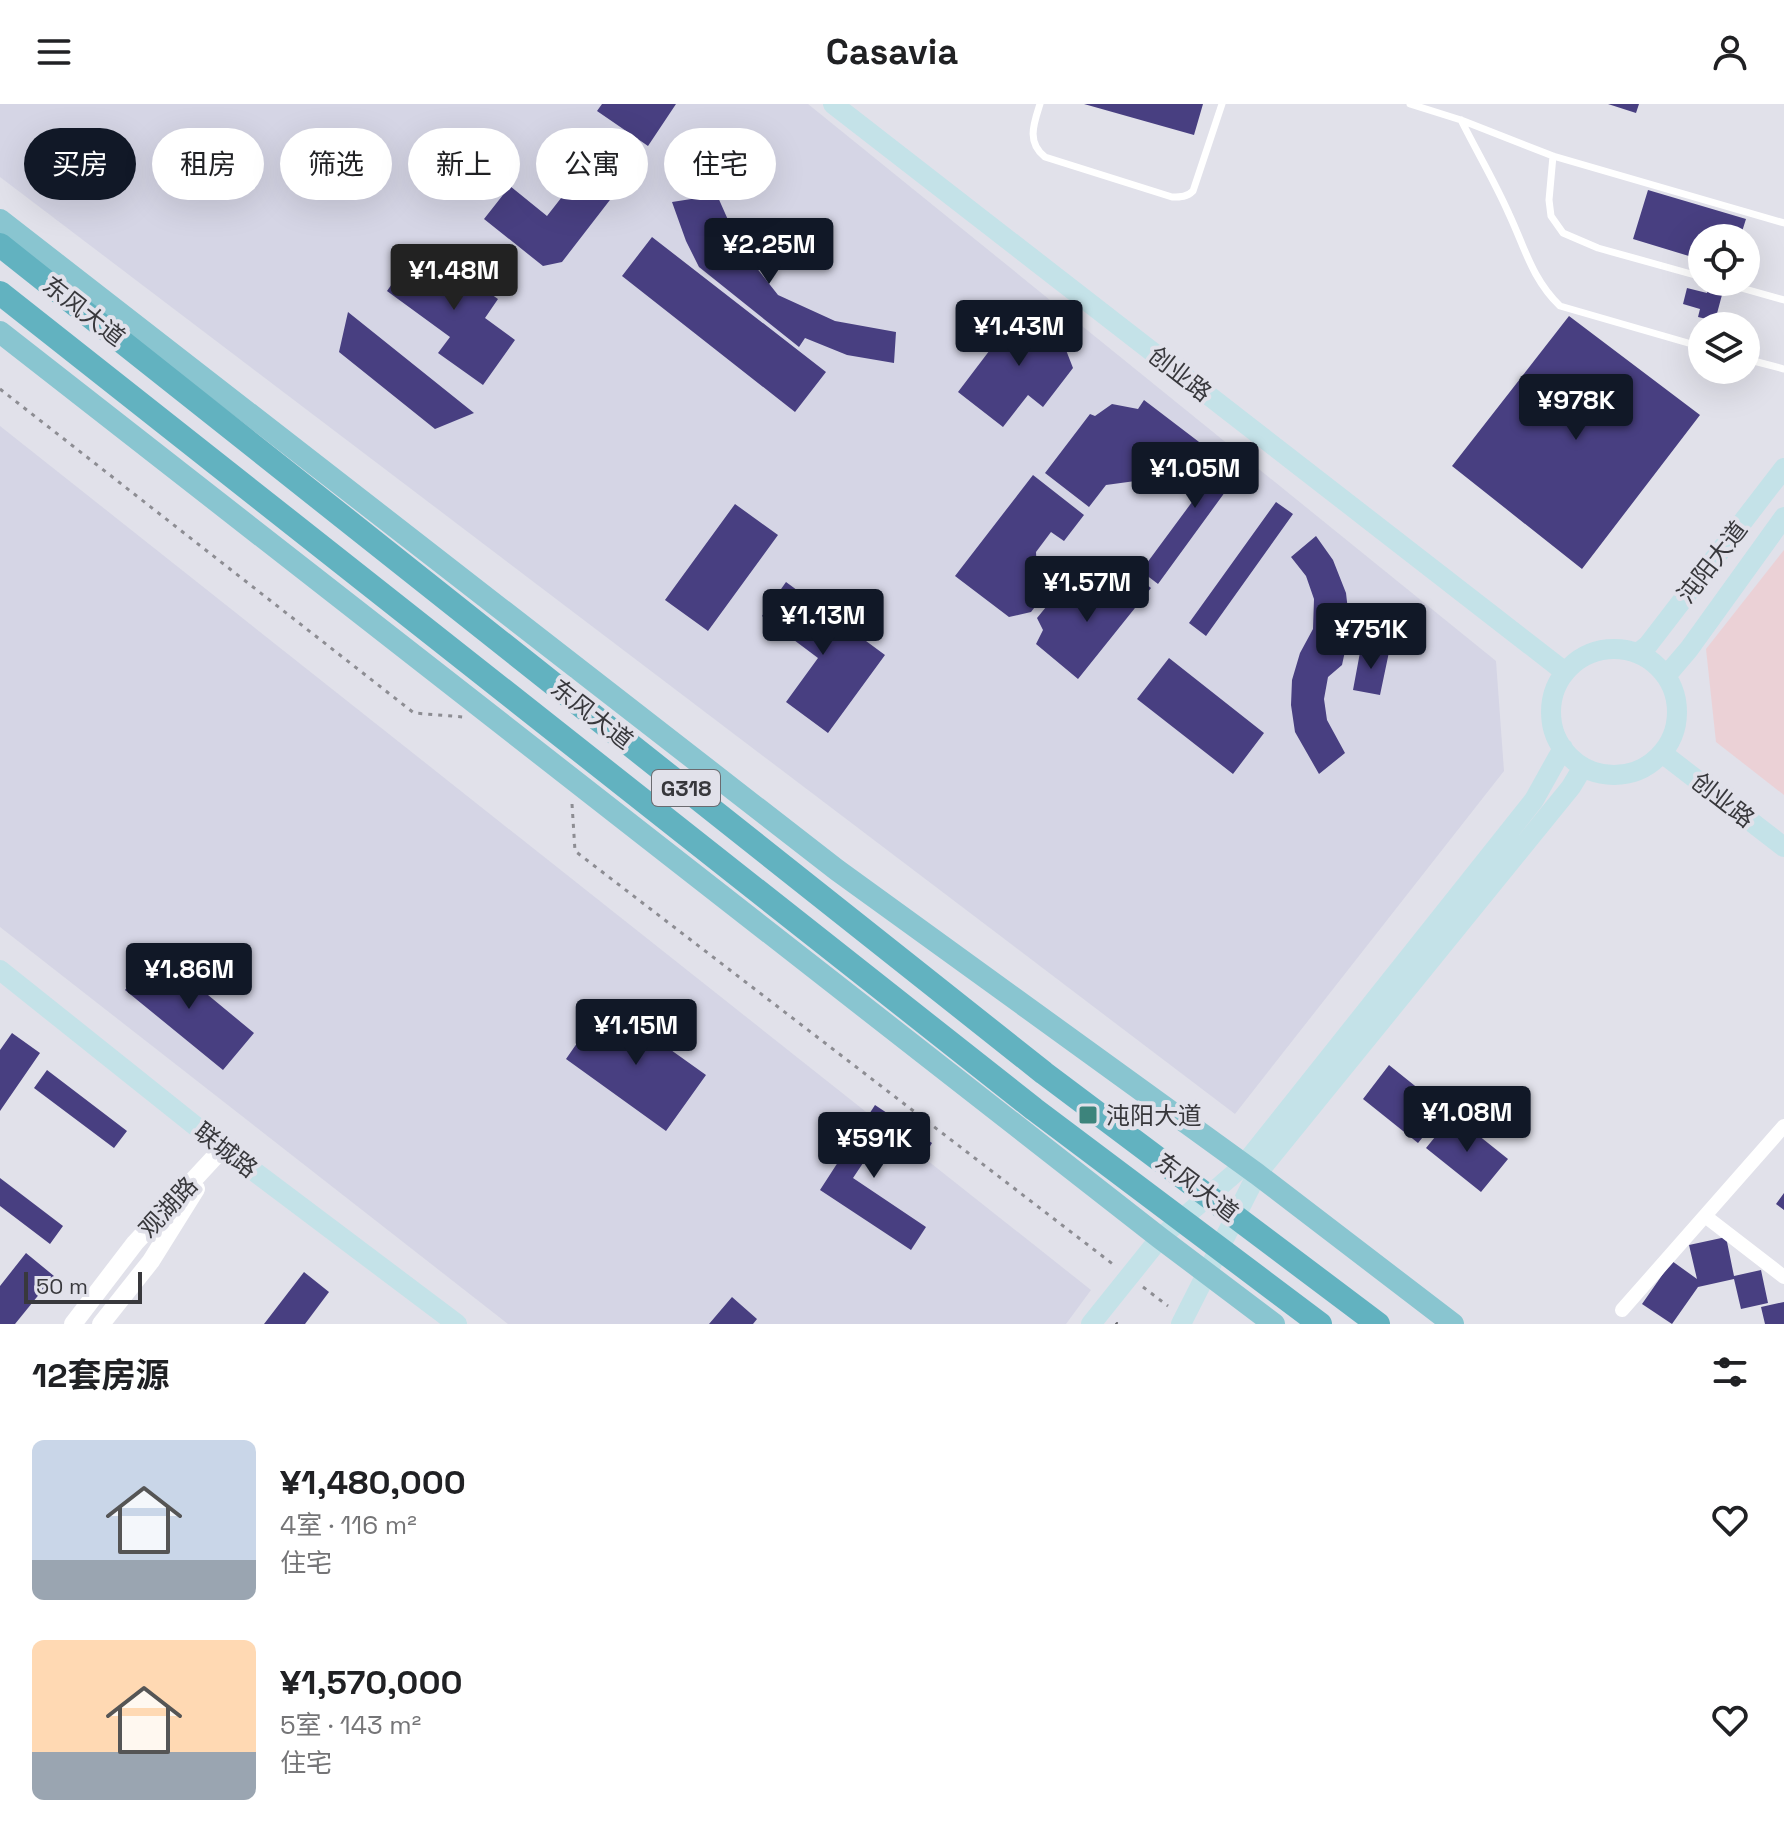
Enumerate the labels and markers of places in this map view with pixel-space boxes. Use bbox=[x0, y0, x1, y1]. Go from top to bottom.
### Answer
pin: ¥2.25M bbox=[704, 218, 834, 286]
pin: ¥1.48M bbox=[389, 244, 519, 312]
pin: ¥1.43M bbox=[954, 300, 1084, 368]
pin: ¥978K bbox=[1520, 374, 1632, 442]
pin: ¥1.05M bbox=[1130, 442, 1260, 510]
pin: ¥1.57M bbox=[1022, 556, 1152, 624]
pin: ¥1.13M bbox=[758, 589, 888, 657]
pin: ¥751K bbox=[1315, 603, 1427, 671]
pin: ¥1.86M bbox=[124, 943, 254, 1011]
pin: ¥1.15M bbox=[571, 999, 701, 1067]
pin: ¥1.08M bbox=[1402, 1086, 1532, 1154]
place label: 沌阳大道 bbox=[1106, 1100, 1202, 1131]
marker: 沌阳大道 bbox=[1077, 1104, 1099, 1126]
pin: ¥591K bbox=[818, 1112, 930, 1180]

